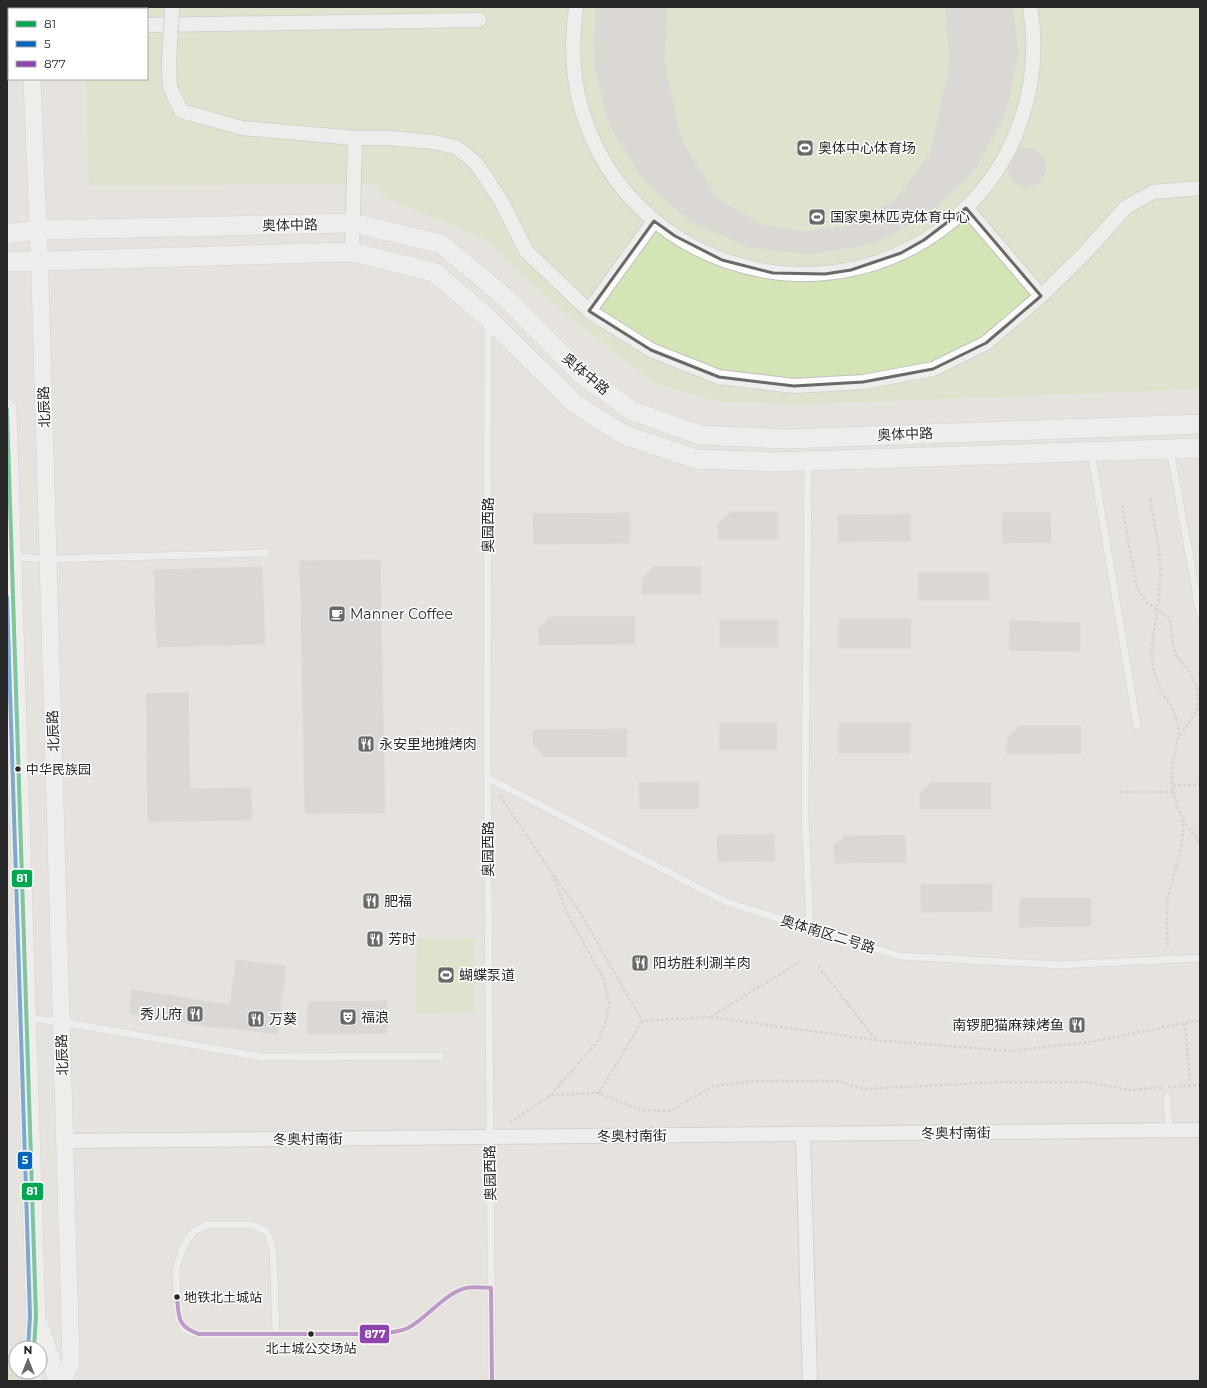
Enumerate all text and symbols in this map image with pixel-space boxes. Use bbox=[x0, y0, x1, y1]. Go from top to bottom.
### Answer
legend bbox=[8, 8, 148, 80]
text: 81 bbox=[44, 16, 56, 31]
text: 5 bbox=[44, 36, 51, 51]
text: 877 bbox=[44, 56, 66, 71]
sports icon: 奥体中心体育场 bbox=[795, 138, 815, 158]
place label: 奥体中心体育场 bbox=[818, 139, 916, 157]
sports icon: 国家奥林匹克体育中心 bbox=[807, 207, 827, 227]
place label: 国家奥林匹克体育中心 bbox=[830, 208, 970, 226]
street label: 奥体中路 bbox=[262, 216, 318, 234]
street label: 奥体中路 bbox=[559, 349, 613, 399]
street label: 北辰路 bbox=[34, 386, 54, 428]
street label: 奥体中路 bbox=[877, 424, 933, 444]
street label: 奥园西路 bbox=[479, 497, 497, 553]
cafe icon: Manner Coffee bbox=[327, 604, 347, 624]
place label: Manner Coffee bbox=[350, 605, 453, 623]
street label: 北辰路 bbox=[43, 710, 63, 752]
restaurant icon: 永安里地摊烤肉 bbox=[356, 734, 376, 754]
place label: 永安里地摊烤肉 bbox=[379, 735, 477, 753]
place label: 中华民族园 bbox=[26, 761, 91, 777]
marker: 中华民族园 bbox=[13, 764, 23, 774]
street label: 奥园西路 bbox=[479, 821, 497, 877]
line badge: 81 bbox=[11, 869, 33, 888]
text: 81 bbox=[16, 871, 28, 885]
restaurant icon: 肥福 bbox=[361, 891, 381, 911]
place label: 肥福 bbox=[384, 892, 412, 910]
street label: 奥体南区二号路 bbox=[779, 911, 877, 957]
restaurant icon: 芳时 bbox=[365, 929, 385, 949]
place label: 芳时 bbox=[388, 930, 416, 948]
restaurant icon: 阳坊胜利涮羊肉 bbox=[630, 953, 650, 973]
place label: 阳坊胜利涮羊肉 bbox=[653, 954, 751, 972]
sports icon: 蝴蝶泵道 bbox=[436, 965, 456, 985]
place label: 蝴蝶泵道 bbox=[459, 966, 515, 984]
restaurant icon: 秀儿府 bbox=[185, 1004, 205, 1024]
place label: 秀儿府 bbox=[140, 1005, 182, 1023]
theatre icon: 福浪 bbox=[338, 1007, 358, 1027]
place label: 福浪 bbox=[361, 1008, 389, 1026]
restaurant icon: 万葵 bbox=[246, 1009, 266, 1029]
place label: 万葵 bbox=[269, 1010, 297, 1028]
restaurant icon: 南锣肥猫麻辣烤鱼 bbox=[1067, 1015, 1087, 1035]
place label: 南锣肥猫麻辣烤鱼 bbox=[952, 1016, 1064, 1034]
street label: 北辰路 bbox=[52, 1034, 72, 1076]
street label: 冬奥村南街 bbox=[921, 1123, 991, 1143]
street label: 冬奥村南街 bbox=[597, 1126, 667, 1146]
street label: 冬奥村南街 bbox=[273, 1129, 343, 1149]
street label: 奥园西路 bbox=[481, 1145, 499, 1201]
line badge: 5 bbox=[17, 1151, 33, 1170]
text: 5 bbox=[22, 1153, 29, 1167]
line badge: 81 bbox=[21, 1182, 44, 1201]
text: 81 bbox=[26, 1184, 38, 1198]
place label: 地铁北土城站 bbox=[184, 1289, 262, 1305]
marker: 地铁北土城站 bbox=[172, 1292, 182, 1302]
line badge: 877 bbox=[359, 1324, 390, 1344]
text: 877 bbox=[365, 1327, 386, 1341]
marker: 北土城公交场站 bbox=[306, 1329, 316, 1339]
north arrow bbox=[8, 1340, 48, 1380]
place label: 北土城公交场站 bbox=[265, 1340, 357, 1356]
text: N bbox=[24, 1343, 32, 1357]

